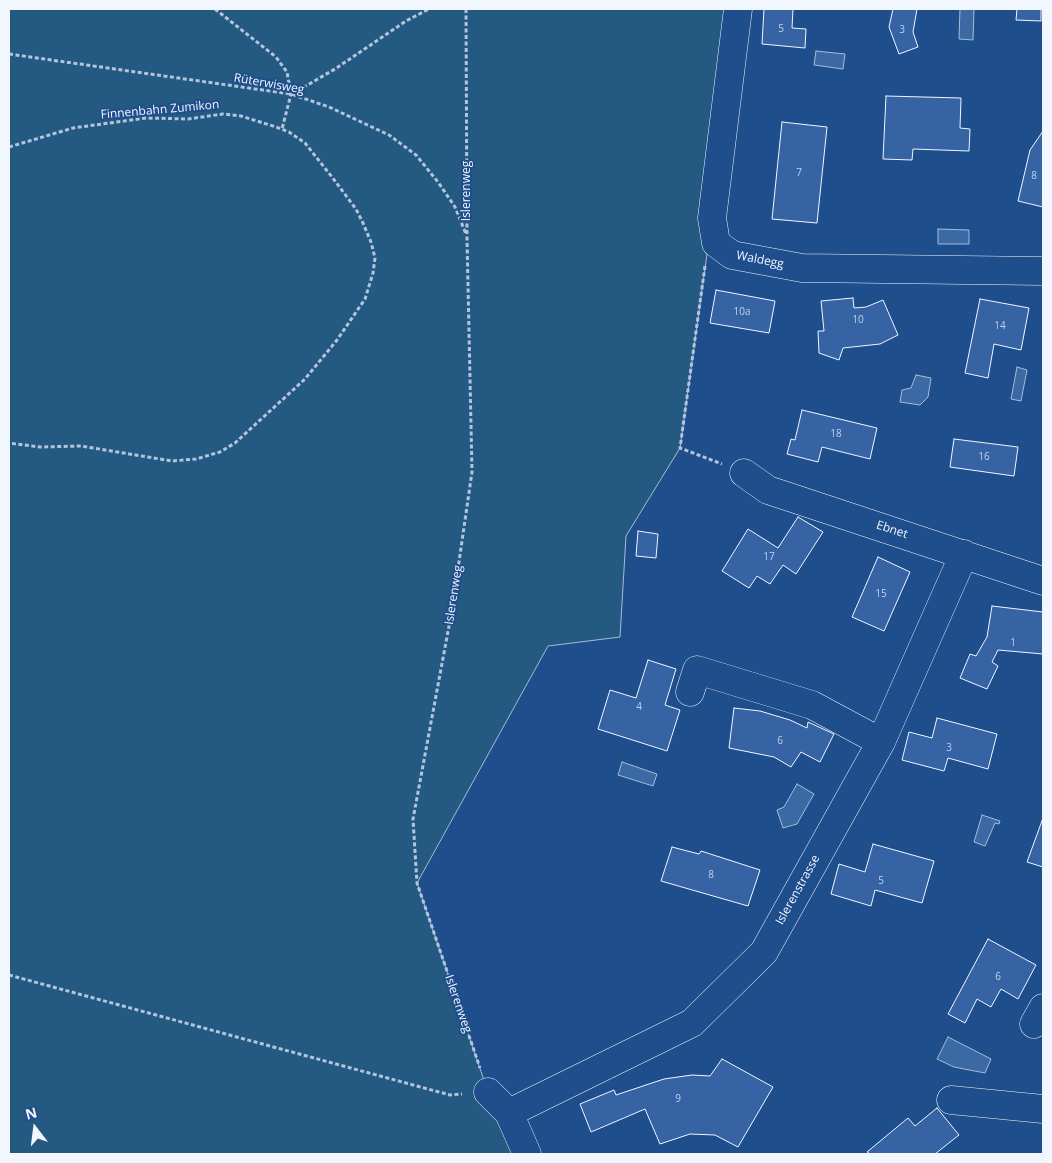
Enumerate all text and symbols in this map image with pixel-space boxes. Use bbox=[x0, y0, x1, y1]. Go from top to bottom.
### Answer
house number: 5 bbox=[778, 23, 784, 35]
house number: 3 bbox=[899, 24, 905, 36]
street label: Rüterwisweg bbox=[233, 71, 305, 97]
street label: Finnenbahn Zumikon bbox=[100, 98, 220, 122]
street label: Islerenweg bbox=[460, 161, 474, 221]
house number: 7 bbox=[796, 167, 802, 179]
house number: 8 bbox=[1031, 170, 1037, 182]
street label: Waldegg bbox=[735, 248, 785, 272]
house number: 10a bbox=[734, 306, 750, 318]
house number: 10 bbox=[852, 314, 864, 326]
house number: 14 bbox=[994, 320, 1006, 332]
house number: 18 bbox=[830, 428, 842, 440]
house number: 16 bbox=[978, 451, 990, 463]
street label: Ebnet bbox=[874, 518, 910, 542]
house number: 17 bbox=[763, 551, 775, 563]
street label: Islerenweg bbox=[442, 564, 466, 626]
house number: 15 bbox=[875, 588, 887, 600]
house number: 1 bbox=[1010, 637, 1016, 649]
house number: 4 bbox=[636, 701, 642, 713]
house number: 6 bbox=[777, 735, 783, 747]
house number: 3 bbox=[946, 742, 952, 754]
street label: Islerenstrasse bbox=[773, 853, 823, 927]
house number: 8 bbox=[708, 869, 714, 881]
house number: 5 bbox=[878, 875, 884, 887]
house number: 6 bbox=[995, 971, 1001, 983]
street label: Islerenweg bbox=[441, 973, 475, 1035]
house number: 9 bbox=[675, 1093, 681, 1105]
text: N bbox=[23, 1102, 39, 1124]
north arrow bbox=[10, 1103, 60, 1153]

